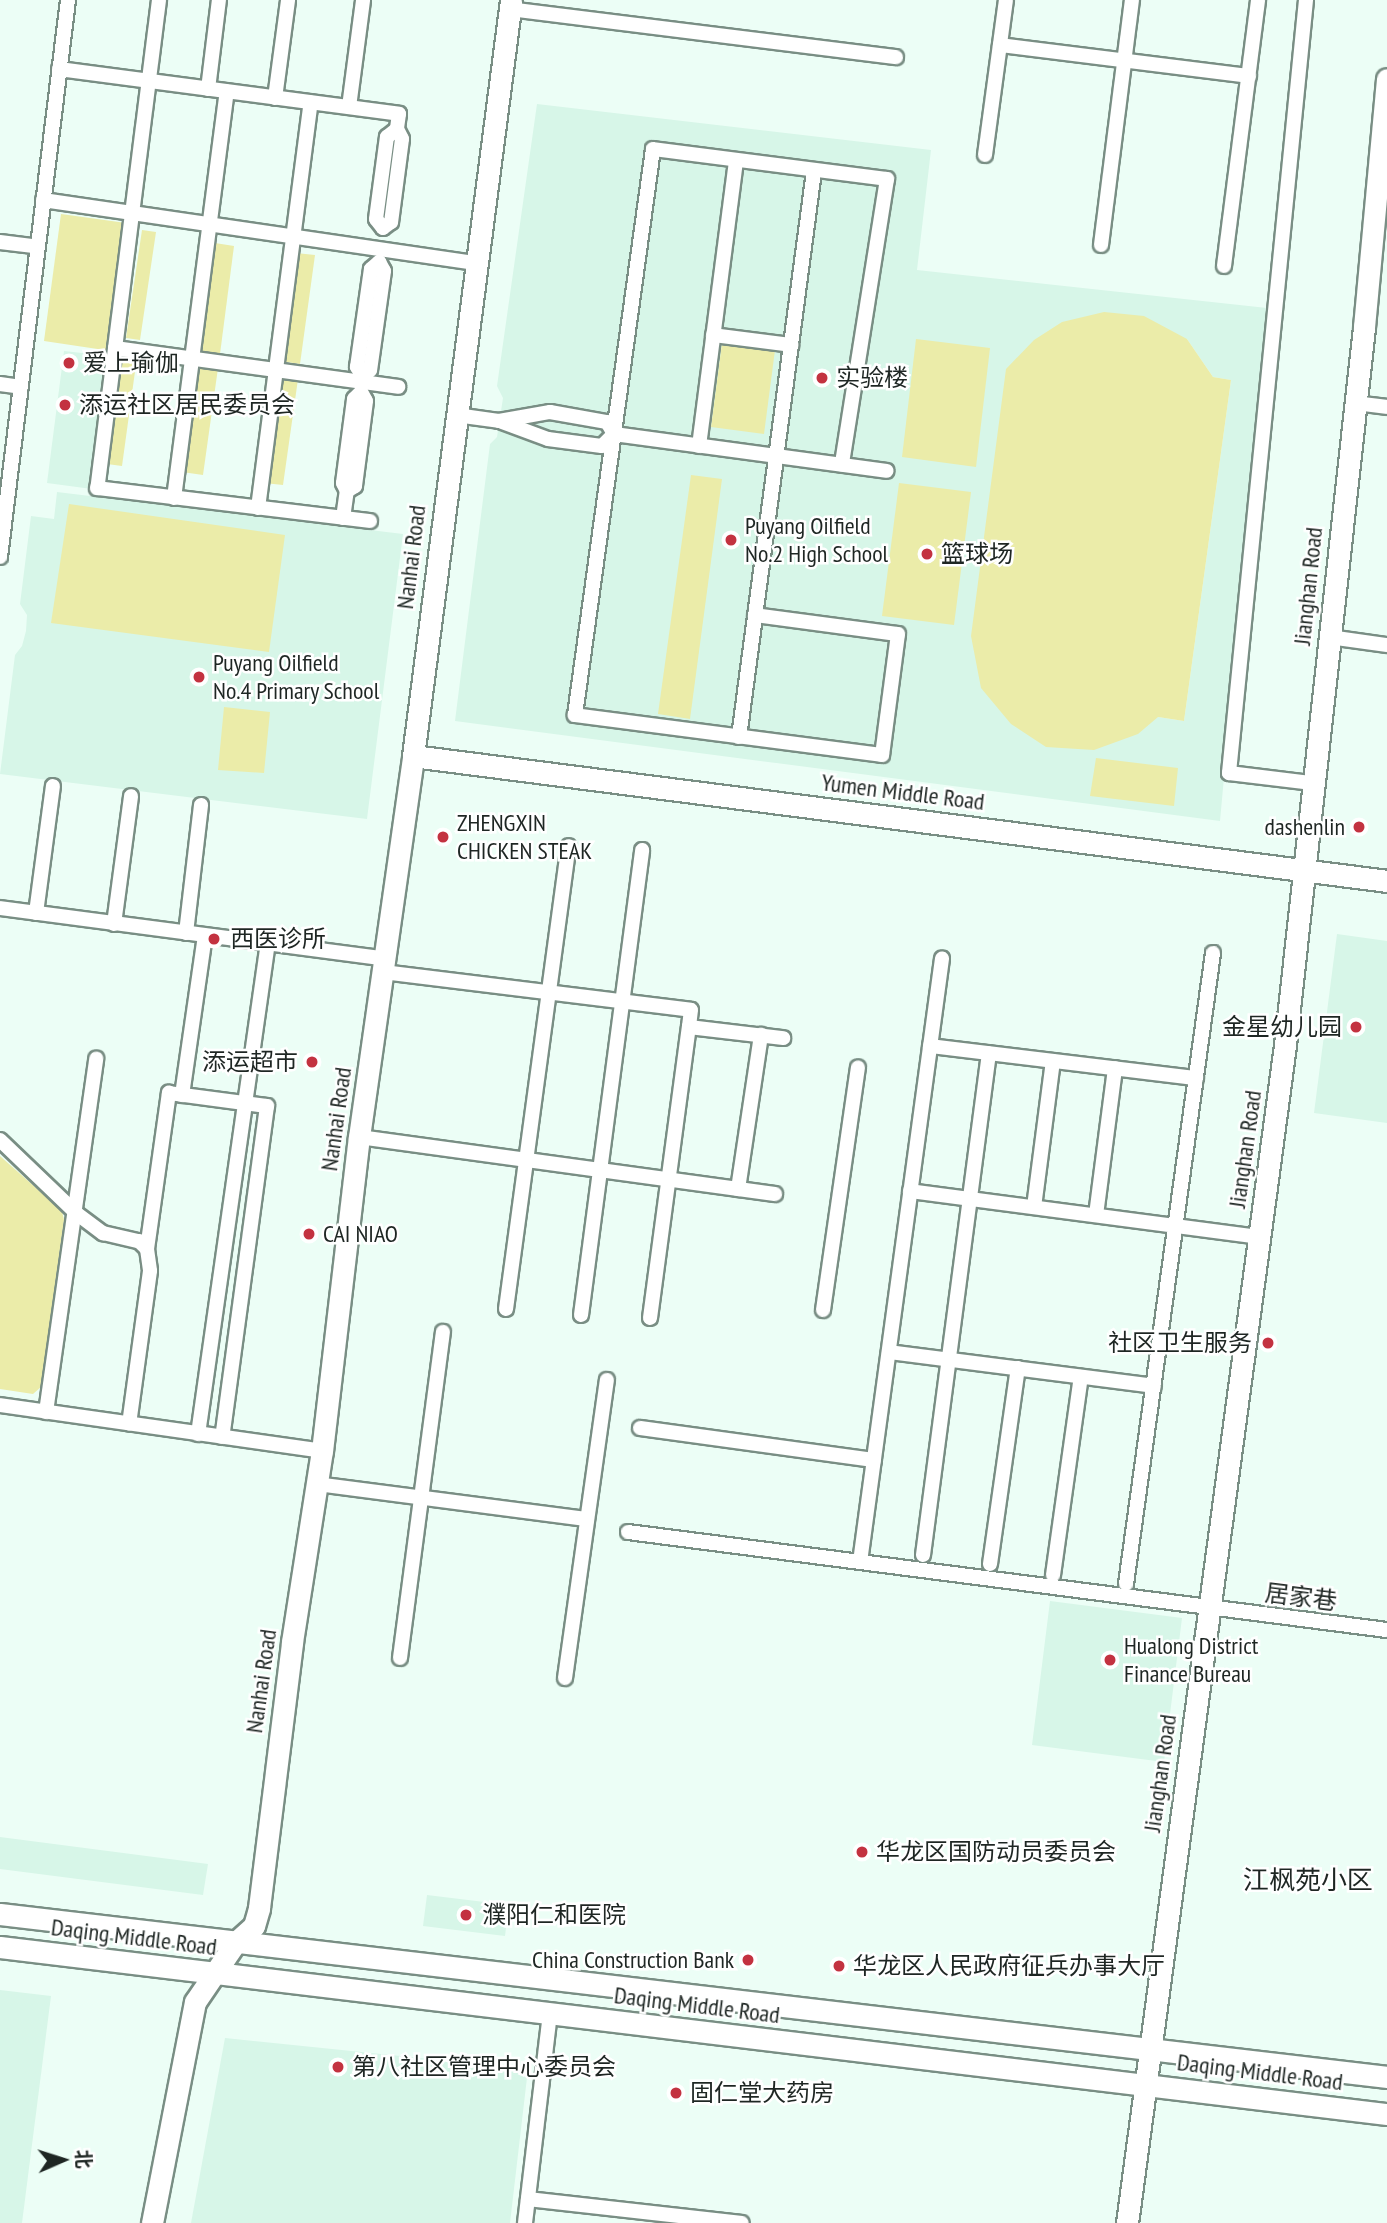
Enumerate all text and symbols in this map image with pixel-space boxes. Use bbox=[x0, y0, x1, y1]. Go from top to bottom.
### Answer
place label: 爱上瑜伽 bbox=[83, 349, 179, 377]
marker: 爱上瑜伽 bbox=[61, 355, 77, 371]
place label: 实验楼 bbox=[836, 364, 908, 392]
marker: 实验楼 bbox=[814, 370, 830, 386]
place label: 添运社区居民委员会 bbox=[79, 391, 295, 419]
marker: 添运社区居民委员会 bbox=[57, 397, 73, 413]
street label: Nanhai Road bbox=[390, 503, 432, 611]
place label: Puyang Oilfield No.2 High School bbox=[745, 512, 888, 568]
street label: Jianghan Road bbox=[1288, 526, 1328, 646]
marker: Puyang Oilfield No.2 High School bbox=[723, 532, 739, 548]
place label: 篮球场 bbox=[941, 540, 1013, 568]
marker: 篮球场 bbox=[919, 546, 935, 562]
place label: Puyang Oilfield No.4 Primary School bbox=[213, 649, 380, 705]
marker: Puyang Oilfield No.4 Primary School bbox=[191, 669, 207, 685]
street label: Yumen Middle Road bbox=[820, 768, 986, 816]
place label: ZHENGXIN CHICKEN STEAK bbox=[457, 809, 592, 865]
place label: dashenlin bbox=[1265, 813, 1345, 841]
marker: dashenlin bbox=[1351, 819, 1367, 835]
marker: ZHENGXIN CHICKEN STEAK bbox=[435, 829, 451, 845]
place label: 西医诊所 bbox=[230, 925, 326, 953]
marker: 西医诊所 bbox=[204, 929, 224, 949]
place label: 金星幼儿园 bbox=[1222, 1013, 1342, 1041]
marker: 金星幼儿园 bbox=[1348, 1019, 1364, 1035]
place label: 添运超市 bbox=[202, 1048, 298, 1076]
marker: 添运超市 bbox=[304, 1054, 320, 1070]
street label: Nanhai Road bbox=[314, 1065, 358, 1173]
street label: Jianghan Road bbox=[1223, 1088, 1267, 1210]
place label: CAI NIAO bbox=[323, 1220, 398, 1248]
marker: CAI NIAO bbox=[301, 1226, 317, 1242]
place label: 社区卫生服务 bbox=[1108, 1329, 1252, 1357]
marker: 社区卫生服务 bbox=[1258, 1333, 1278, 1353]
street label: 居家巷 bbox=[1264, 1578, 1338, 1616]
street label: Nanhai Road bbox=[239, 1627, 283, 1735]
place label: Hualong District Finance Bureau bbox=[1124, 1632, 1258, 1688]
marker: Hualong District Finance Bureau bbox=[1102, 1652, 1118, 1668]
street label: Jianghan Road bbox=[1138, 1712, 1182, 1834]
place label: 华龙区国防动员委员会 bbox=[876, 1838, 1116, 1866]
marker: 华龙区国防动员委员会 bbox=[854, 1844, 870, 1860]
district label: 江枫苑小区 bbox=[1243, 1864, 1373, 1896]
place label: 濮阳仁和医院 bbox=[482, 1901, 626, 1929]
marker: 濮阳仁和医院 bbox=[456, 1905, 476, 1925]
street label: Daqing Middle Road bbox=[50, 1913, 218, 1961]
place label: China Construction Bank bbox=[532, 1946, 734, 1974]
marker: China Construction Bank bbox=[740, 1952, 756, 1968]
place label: 华龙区人民政府征兵办事大厅 bbox=[853, 1952, 1165, 1980]
marker: 华龙区人民政府征兵办事大厅 bbox=[831, 1958, 847, 1974]
street label: Daqing Middle Road bbox=[613, 1981, 781, 2029]
street label: Daqing Middle Road bbox=[1176, 2048, 1344, 2096]
place label: 第八社区管理中心委员会 bbox=[352, 2053, 616, 2081]
marker: 第八社区管理中心委员会 bbox=[330, 2059, 346, 2075]
place label: 固仁堂大药房 bbox=[690, 2079, 834, 2107]
marker: 固仁堂大药房 bbox=[668, 2085, 684, 2101]
north arrow bbox=[28, 2125, 98, 2195]
text: 北 bbox=[71, 2149, 96, 2169]

